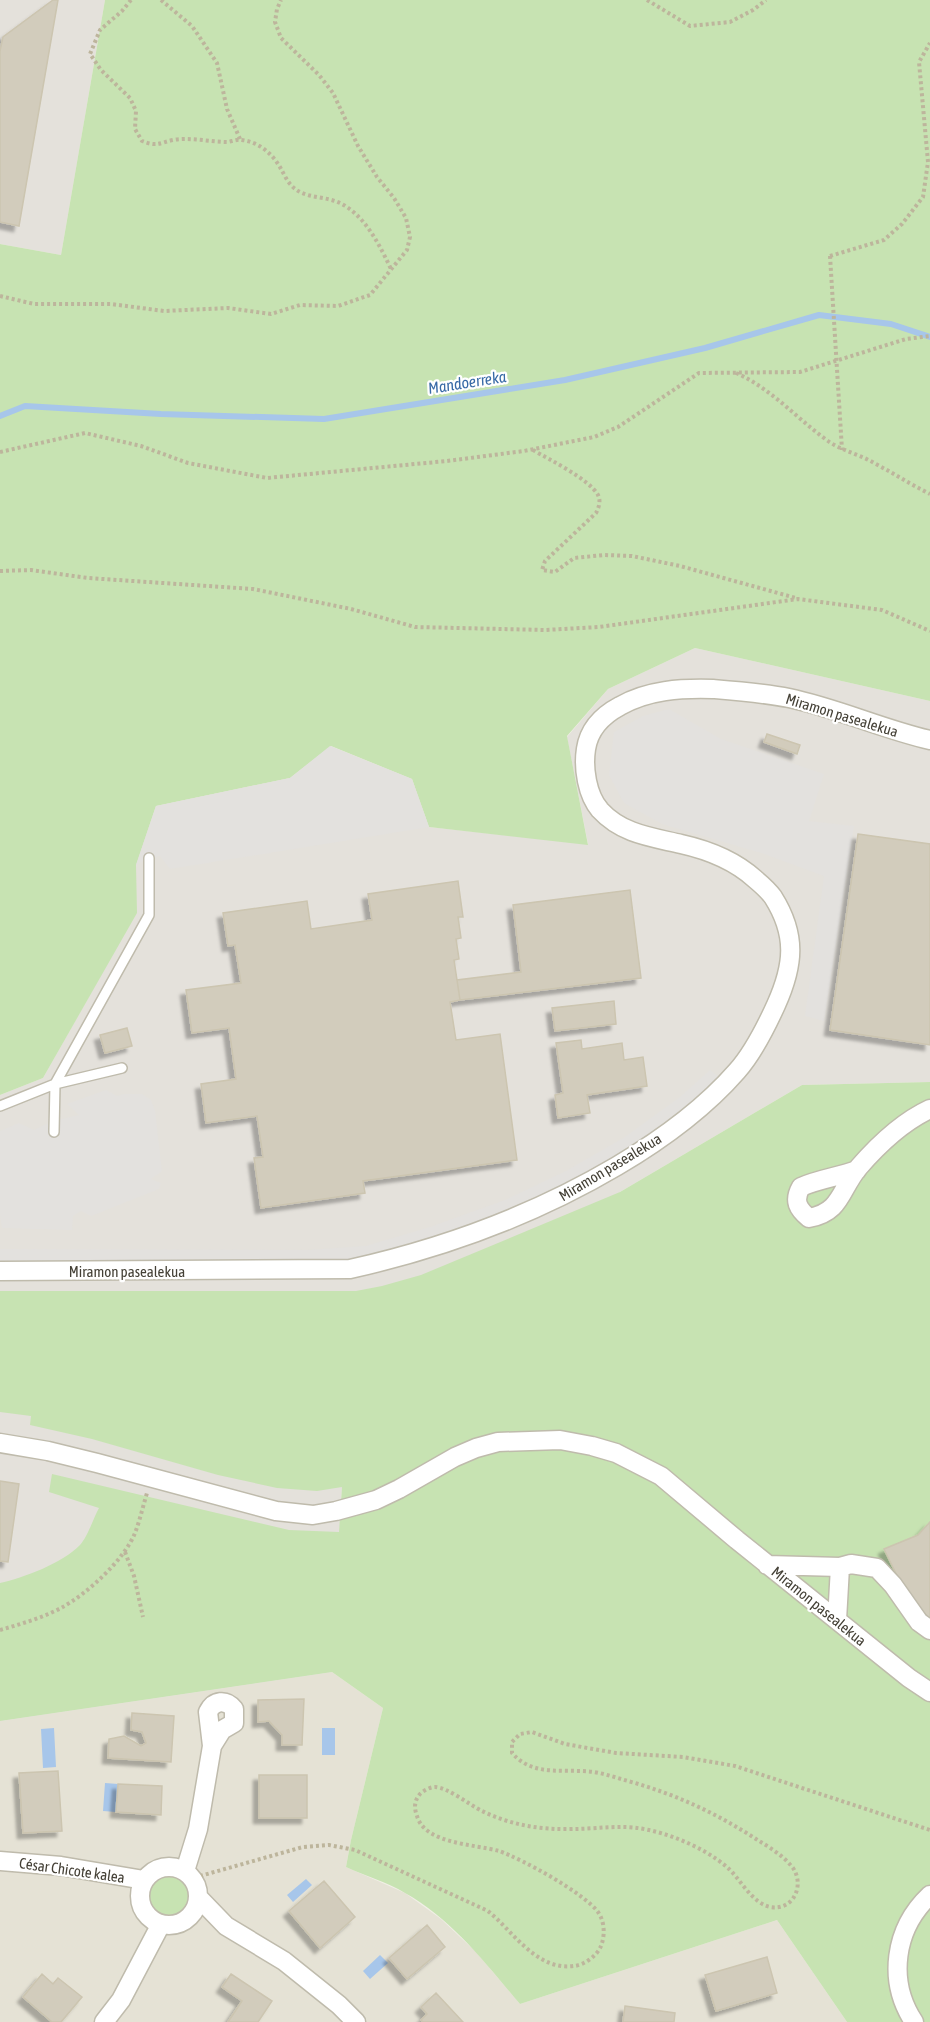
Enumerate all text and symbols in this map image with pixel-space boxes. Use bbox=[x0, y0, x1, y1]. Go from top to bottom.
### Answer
water label: Mandoerreka bbox=[427, 367, 508, 397]
street label: Miramon pasealekua bbox=[784, 690, 900, 740]
street label: Miramon pasealekua bbox=[556, 1130, 664, 1204]
street label: Miramon pasealekua bbox=[69, 1263, 185, 1280]
street label: Miramon pasealekua bbox=[768, 1563, 870, 1649]
street label: César Chicote kalea bbox=[18, 1854, 126, 1886]

